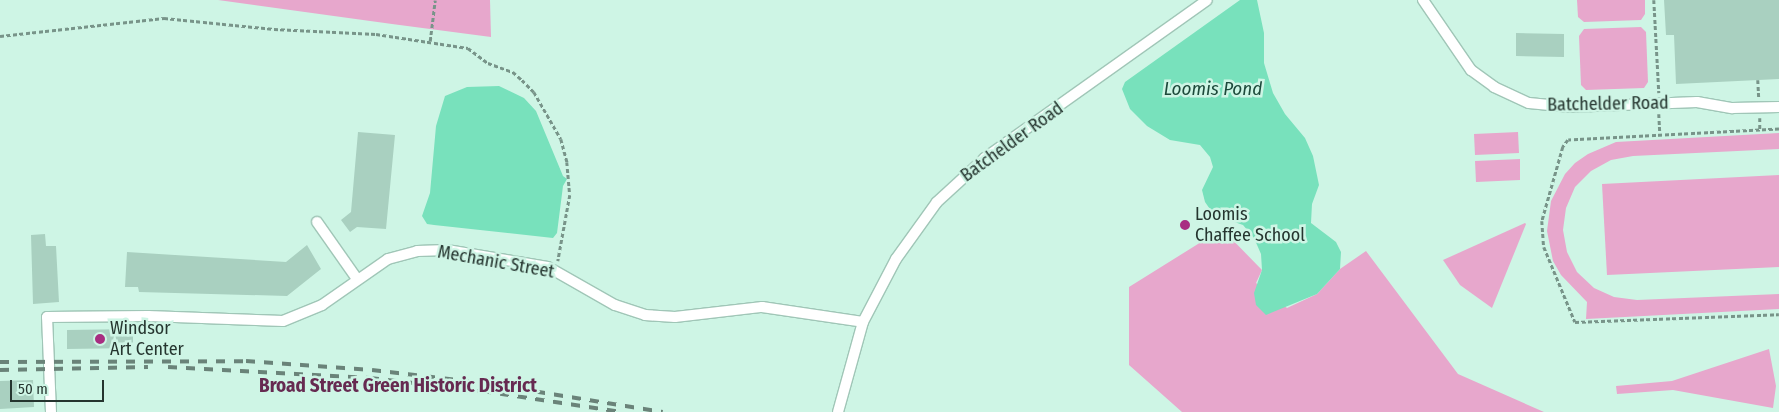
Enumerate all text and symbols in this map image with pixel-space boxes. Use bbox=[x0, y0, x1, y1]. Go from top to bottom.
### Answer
water label: Loomis Pond bbox=[1164, 78, 1262, 100]
street label: Batchelder Road bbox=[1547, 92, 1669, 116]
street label: Batchelder Road bbox=[957, 98, 1067, 186]
place label: Loomis Chaffee School bbox=[1195, 204, 1305, 246]
marker: Loomis Chaffee School bbox=[1179, 219, 1191, 231]
street label: Mechanic Street bbox=[436, 241, 556, 283]
place label: Windsor Art Center bbox=[110, 318, 184, 360]
marker: Windsor Art Center bbox=[94, 333, 106, 345]
scale bar bbox=[12, 370, 106, 402]
district label: Broad Street Green Historic District bbox=[259, 375, 537, 397]
text: 50 m bbox=[18, 380, 48, 398]

